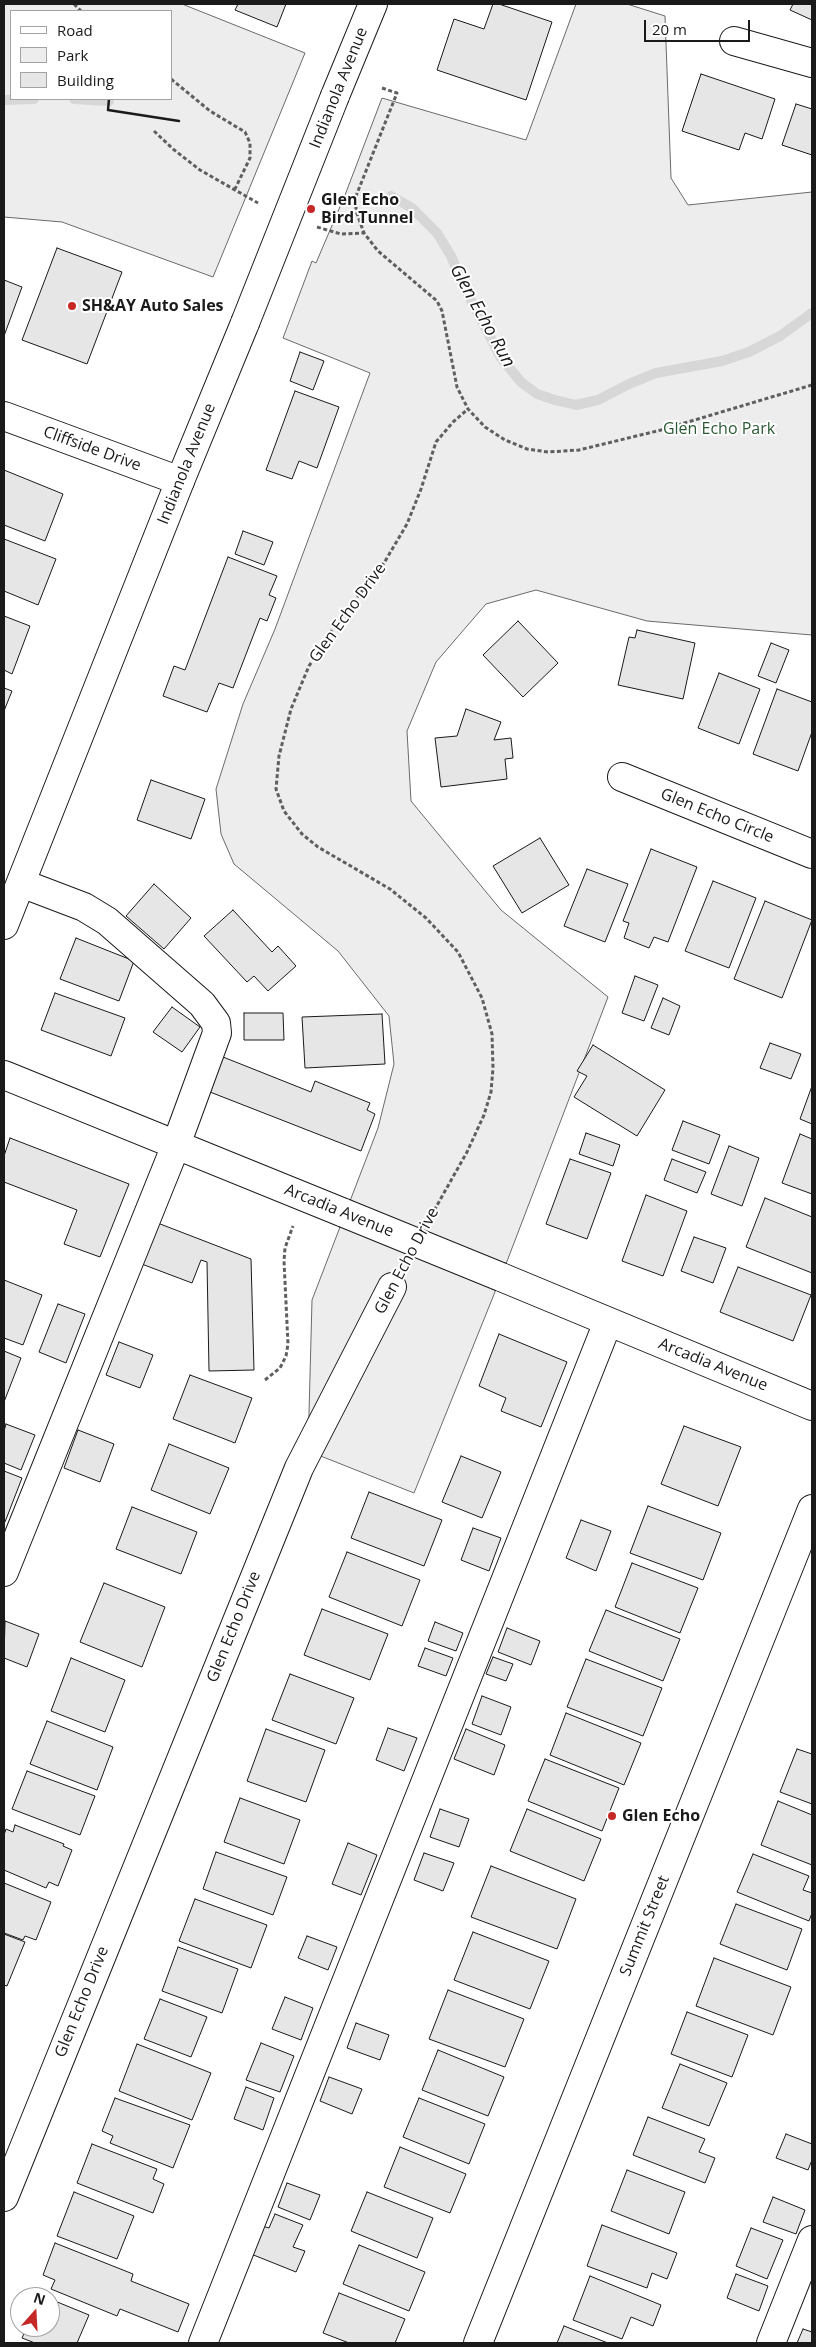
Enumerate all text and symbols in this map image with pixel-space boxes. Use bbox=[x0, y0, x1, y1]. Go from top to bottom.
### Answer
legend bbox=[10, 10, 172, 100]
scale bar bbox=[646, 10, 752, 42]
text: 20 m bbox=[652, 19, 687, 39]
text: Road bbox=[57, 20, 93, 40]
street label: Indianola Avenue bbox=[306, 24, 372, 152]
text: Park bbox=[57, 45, 88, 65]
text: Building bbox=[57, 70, 114, 90]
place label: Glen Echo Bird Tunnel bbox=[321, 190, 413, 228]
marker: Glen Echo Bird Tunnel bbox=[305, 203, 317, 215]
water label: Glen Echo Run bbox=[445, 261, 519, 371]
place label: SH&AY Auto Sales bbox=[82, 296, 224, 316]
marker: SH&AY Auto Sales bbox=[66, 300, 78, 312]
street label: Indianola Avenue bbox=[154, 400, 220, 528]
park label: Glen Echo Park bbox=[663, 419, 775, 439]
street label: Cliffside Drive bbox=[40, 422, 144, 476]
street label: Glen Echo Drive bbox=[306, 560, 390, 666]
street label: Glen Echo Circle bbox=[658, 785, 776, 847]
street label: Arcadia Avenue bbox=[282, 1180, 396, 1242]
street label: Glen Echo Drive bbox=[371, 1204, 443, 1318]
street label: Arcadia Avenue bbox=[656, 1334, 770, 1396]
street label: Glen Echo Drive bbox=[203, 1569, 265, 1685]
place label: Glen Echo bbox=[622, 1806, 700, 1826]
marker: Glen Echo bbox=[606, 1810, 618, 1822]
street label: Summit Street bbox=[616, 1873, 674, 1979]
street label: Glen Echo Drive bbox=[51, 1944, 113, 2060]
north arrow bbox=[10, 2287, 60, 2337]
text: N bbox=[31, 2287, 48, 2309]

